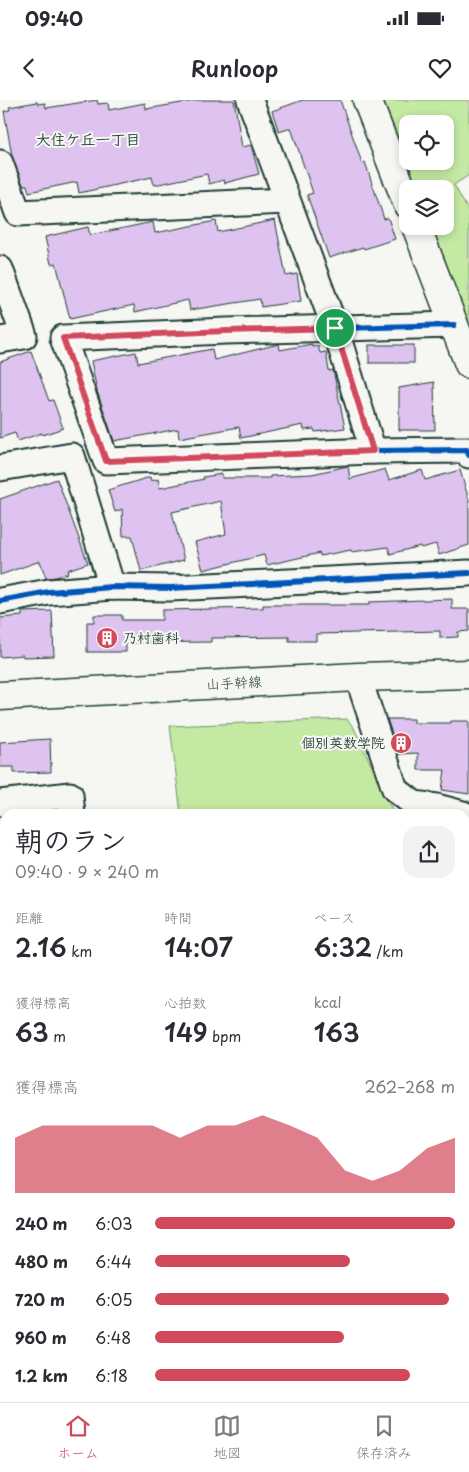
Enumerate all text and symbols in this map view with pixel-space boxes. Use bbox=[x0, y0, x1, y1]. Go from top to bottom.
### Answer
text: 09:40 bbox=[25, 4, 83, 32]
text: Runloop bbox=[191, 51, 278, 84]
icon: back bbox=[15, 54, 43, 82]
icon: heart bbox=[426, 54, 454, 82]
map controls bbox=[399, 115, 454, 235]
button: locate bbox=[399, 115, 454, 170]
district label: 大住ケ丘一丁目 bbox=[35, 127, 141, 150]
button: layers bbox=[399, 180, 454, 235]
pin bbox=[314, 307, 356, 349]
icon: arrive bbox=[321, 314, 349, 342]
building icon: 乃村歯科 bbox=[95, 626, 119, 650]
place label: 乃村歯科 bbox=[123, 627, 180, 648]
street label: 山手幹線 bbox=[205, 671, 262, 694]
building icon: 個別英数学院 bbox=[389, 731, 413, 755]
place label: 個別英数学院 bbox=[301, 732, 385, 753]
text: 朝のラン bbox=[15, 818, 127, 861]
button: share bbox=[403, 826, 455, 878]
text: 09:40 · 9 × 240 m bbox=[15, 859, 159, 883]
text: 距離 bbox=[15, 907, 43, 928]
text: 時間 bbox=[164, 907, 192, 928]
text: ペース bbox=[314, 907, 355, 928]
text: 2.16 bbox=[15, 928, 67, 966]
text: 14:07 bbox=[164, 928, 233, 966]
text: 6:32 bbox=[314, 928, 372, 966]
text: km bbox=[67, 941, 92, 962]
text: /km bbox=[372, 941, 403, 962]
text: 獲得標高 bbox=[15, 992, 71, 1013]
text: 心拍数 bbox=[164, 992, 206, 1013]
text: kcal bbox=[314, 992, 342, 1013]
text: 63 bbox=[15, 1013, 49, 1051]
text: 149 bbox=[164, 1013, 208, 1051]
text: 163 bbox=[314, 1013, 360, 1051]
text: m bbox=[49, 1026, 66, 1047]
text: bpm bbox=[208, 1026, 241, 1047]
text: 獲得標高 bbox=[15, 1074, 79, 1098]
text: 262–268 m bbox=[364, 1074, 455, 1098]
text: 240 m bbox=[15, 1211, 68, 1235]
text: 6:03 bbox=[95, 1211, 133, 1235]
text: 480 m bbox=[15, 1249, 68, 1273]
text: 6:44 bbox=[95, 1249, 132, 1273]
text: 720 m bbox=[15, 1287, 65, 1311]
text: 6:05 bbox=[95, 1287, 133, 1311]
text: 960 m bbox=[15, 1325, 67, 1349]
text: 6:48 bbox=[95, 1325, 131, 1349]
text: 1.2 km bbox=[15, 1363, 68, 1387]
text: 6:18 bbox=[95, 1363, 128, 1387]
tab: ホーム bbox=[57, 1412, 99, 1463]
tab: 地図 bbox=[213, 1412, 241, 1463]
tab: 保存済み bbox=[356, 1412, 412, 1463]

